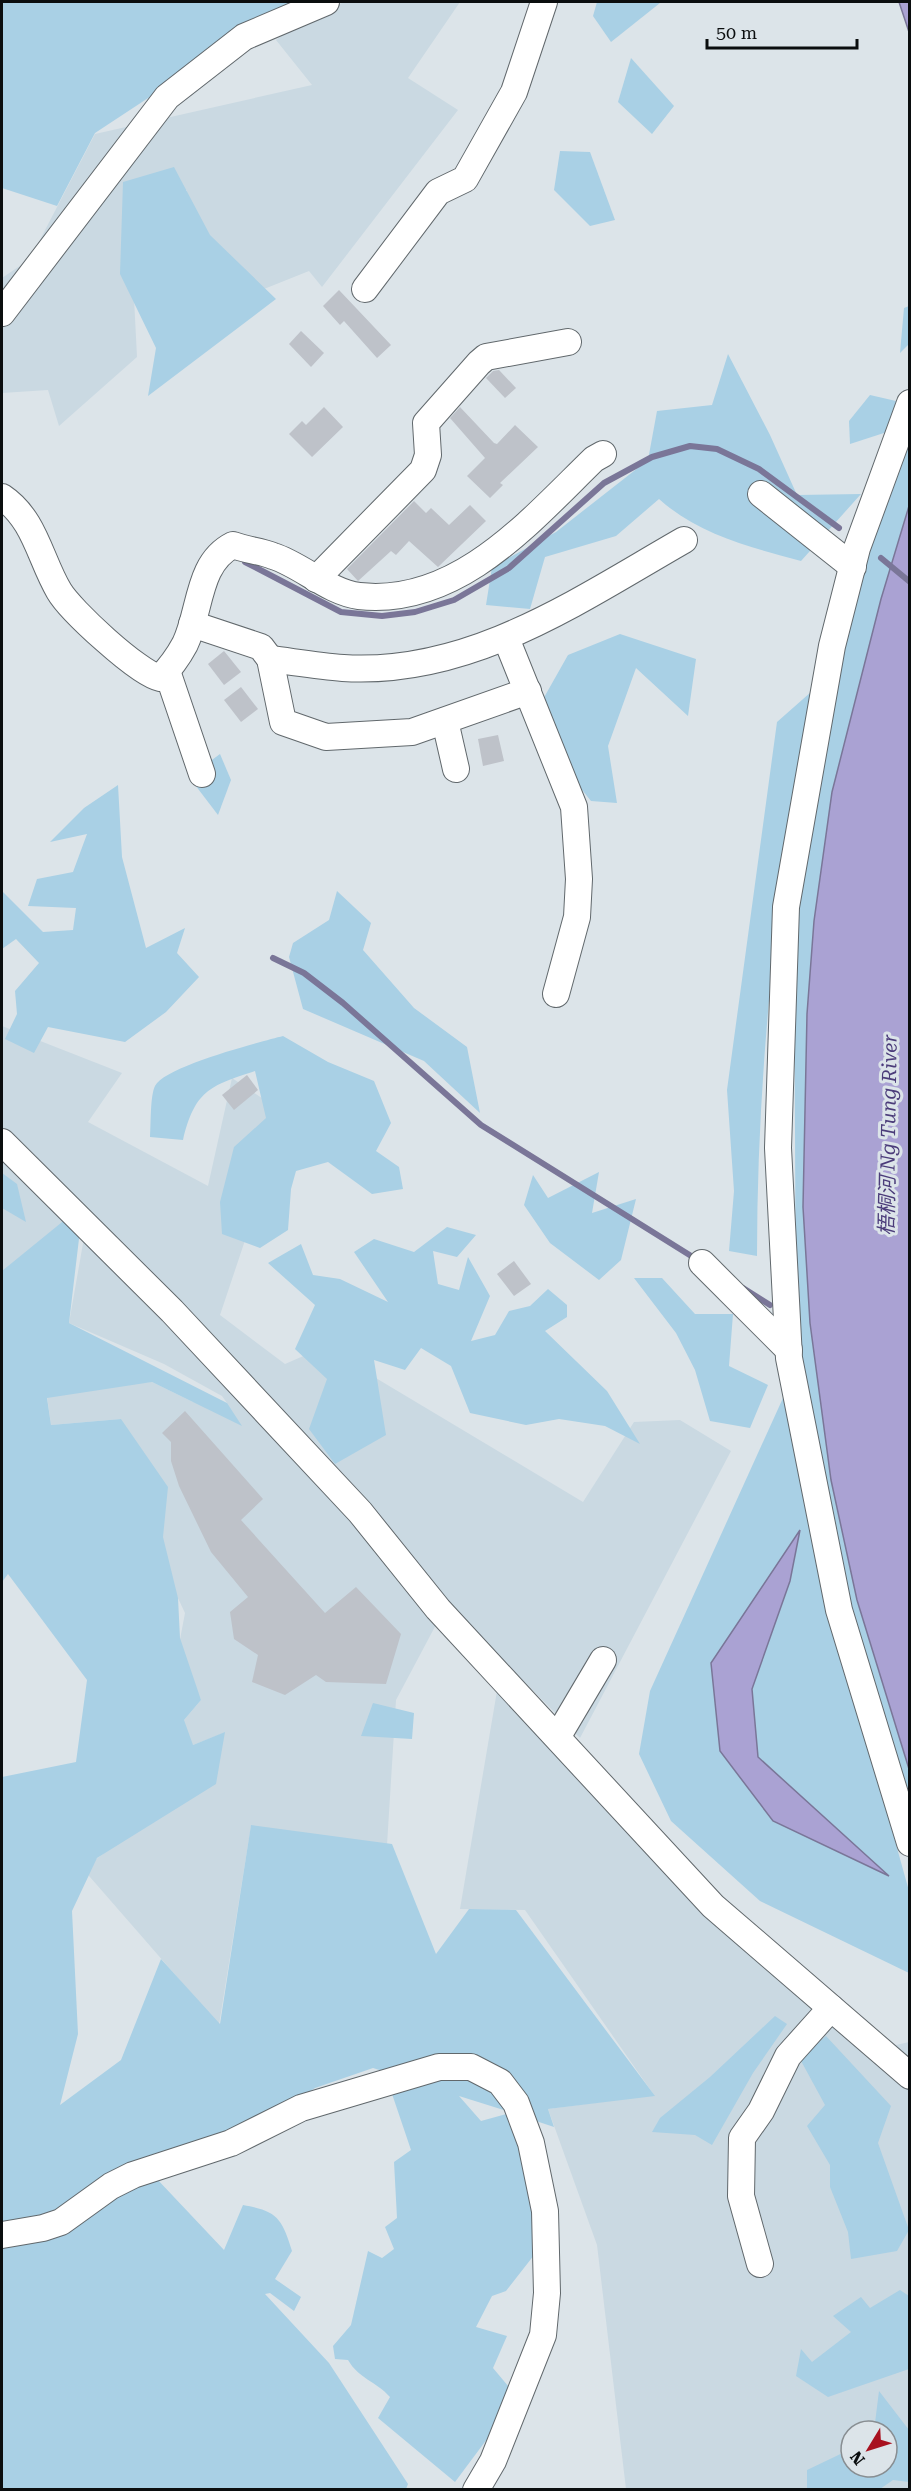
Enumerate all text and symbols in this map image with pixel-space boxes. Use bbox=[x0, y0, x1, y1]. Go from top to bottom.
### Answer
scale bar bbox=[707, 12, 857, 50]
text: 50 m bbox=[716, 22, 757, 43]
water label: 梧桐河 Ng Tung River bbox=[874, 1033, 902, 1236]
north arrow bbox=[839, 2419, 899, 2479]
text: N bbox=[846, 2447, 869, 2469]

